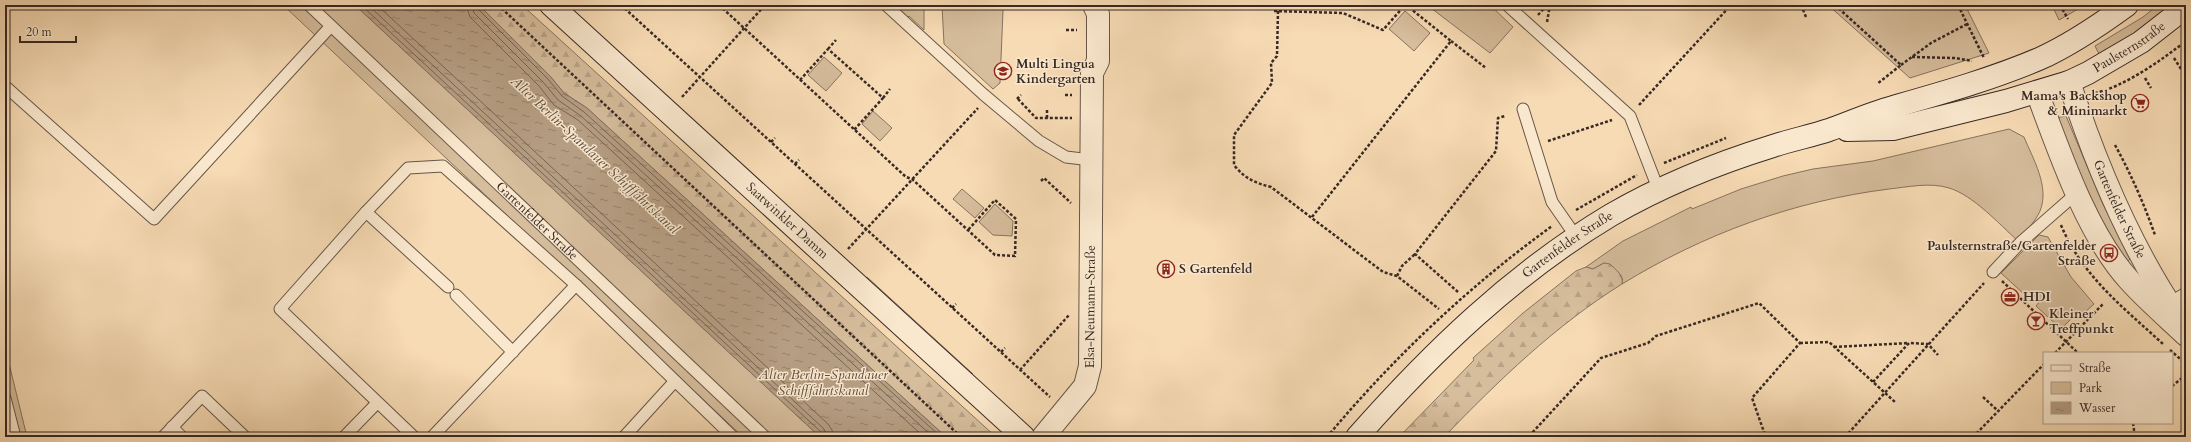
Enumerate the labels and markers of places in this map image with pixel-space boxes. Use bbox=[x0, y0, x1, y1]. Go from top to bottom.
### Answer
place label: Multi Lingua Kindergarten bbox=[1016, 55, 1096, 88]
school or university icon: Multi Lingua Kindergarten bbox=[993, 61, 1013, 81]
place label: Mama's Backshop & Minimarkt bbox=[2021, 87, 2127, 120]
supermarket icon: Mama's Backshop & Minimarkt bbox=[2130, 93, 2150, 113]
place label: Paulsternstraße/Gartenfelder Straße bbox=[1927, 237, 2097, 270]
bus stop icon: Paulsternstraße/Gartenfelder Straße bbox=[2099, 243, 2119, 263]
building icon: S Gartenfeld bbox=[1156, 259, 1176, 279]
place label: S Gartenfeld bbox=[1179, 260, 1253, 278]
office icon: HDI bbox=[2000, 287, 2020, 307]
place label: HDI bbox=[2023, 288, 2051, 306]
place label: Kleiner Treffpunkt bbox=[2049, 305, 2114, 338]
bar icon: Kleiner Treffpunkt bbox=[2026, 311, 2046, 331]

